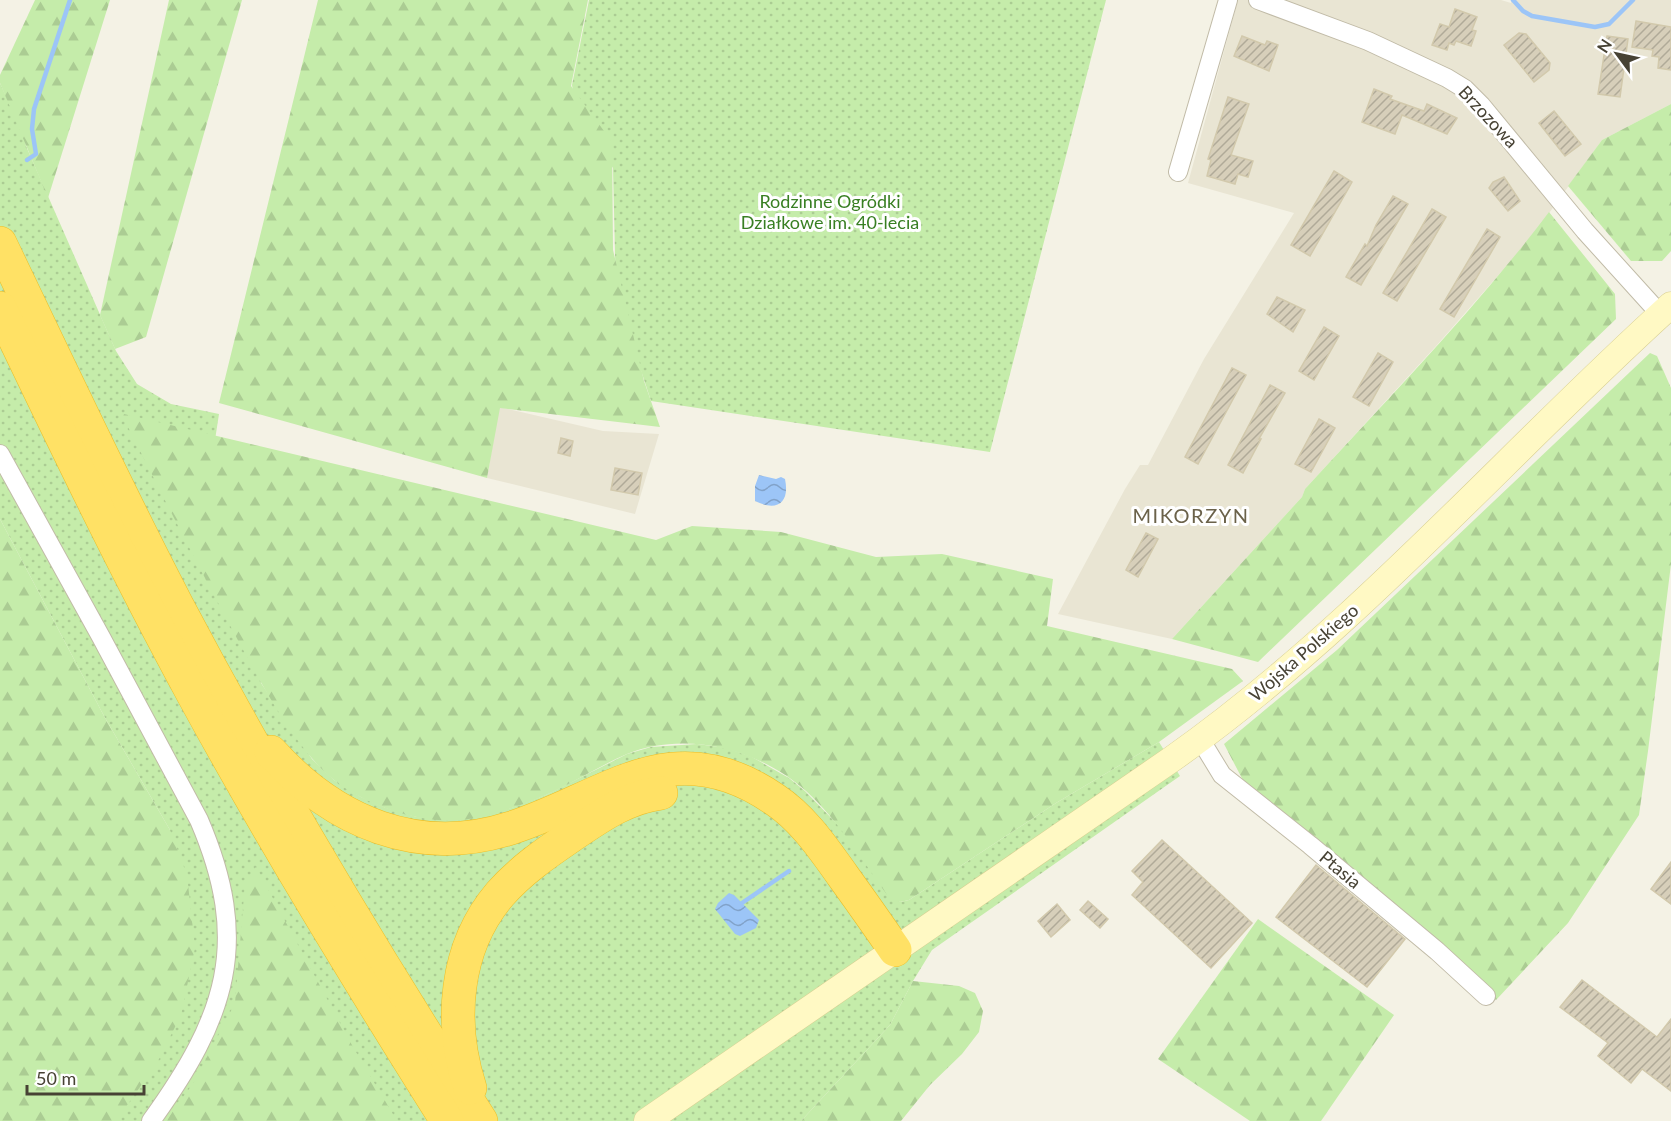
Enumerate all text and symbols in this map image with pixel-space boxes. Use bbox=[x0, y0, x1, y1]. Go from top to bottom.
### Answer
north arrow bbox=[1587, 24, 1647, 84]
text: N bbox=[1593, 35, 1615, 56]
street label: Brzozowa bbox=[1454, 81, 1523, 152]
park label: Rodzinne Ogródki Działkowe im. 40-lecia bbox=[741, 190, 919, 233]
district label: MIKORZYN bbox=[1133, 503, 1249, 527]
street label: Wojska Polskiego bbox=[1244, 599, 1362, 706]
street label: Ptasia bbox=[1315, 846, 1366, 893]
scale bar bbox=[27, 1058, 144, 1096]
text: 50 m bbox=[36, 1067, 76, 1089]

